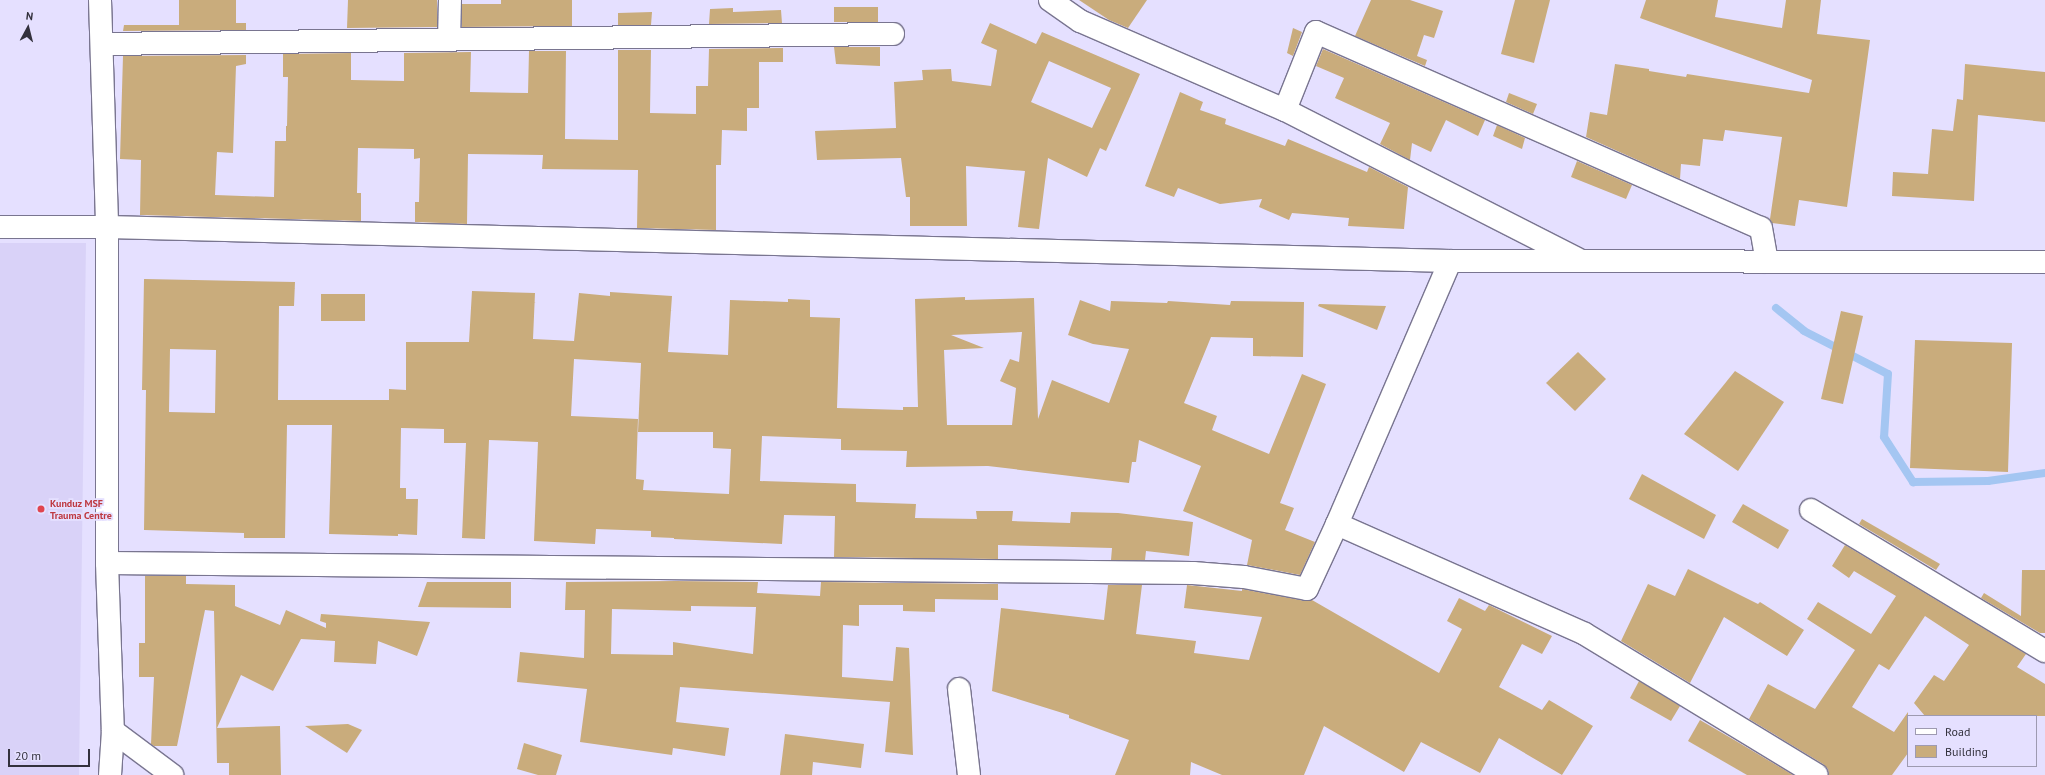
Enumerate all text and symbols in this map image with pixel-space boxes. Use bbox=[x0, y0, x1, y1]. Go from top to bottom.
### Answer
north arrow bbox=[8, 8, 48, 48]
text: N bbox=[25, 9, 34, 23]
place label: Kunduz MSF Trauma Centre bbox=[50, 497, 112, 520]
marker: Kunduz MSF Trauma Centre bbox=[35, 503, 47, 515]
legend bbox=[1907, 715, 2037, 767]
text: Road bbox=[1945, 724, 1970, 739]
scale bar bbox=[10, 741, 92, 767]
text: Building bbox=[1945, 744, 1988, 759]
text: 20 m bbox=[15, 748, 41, 763]

